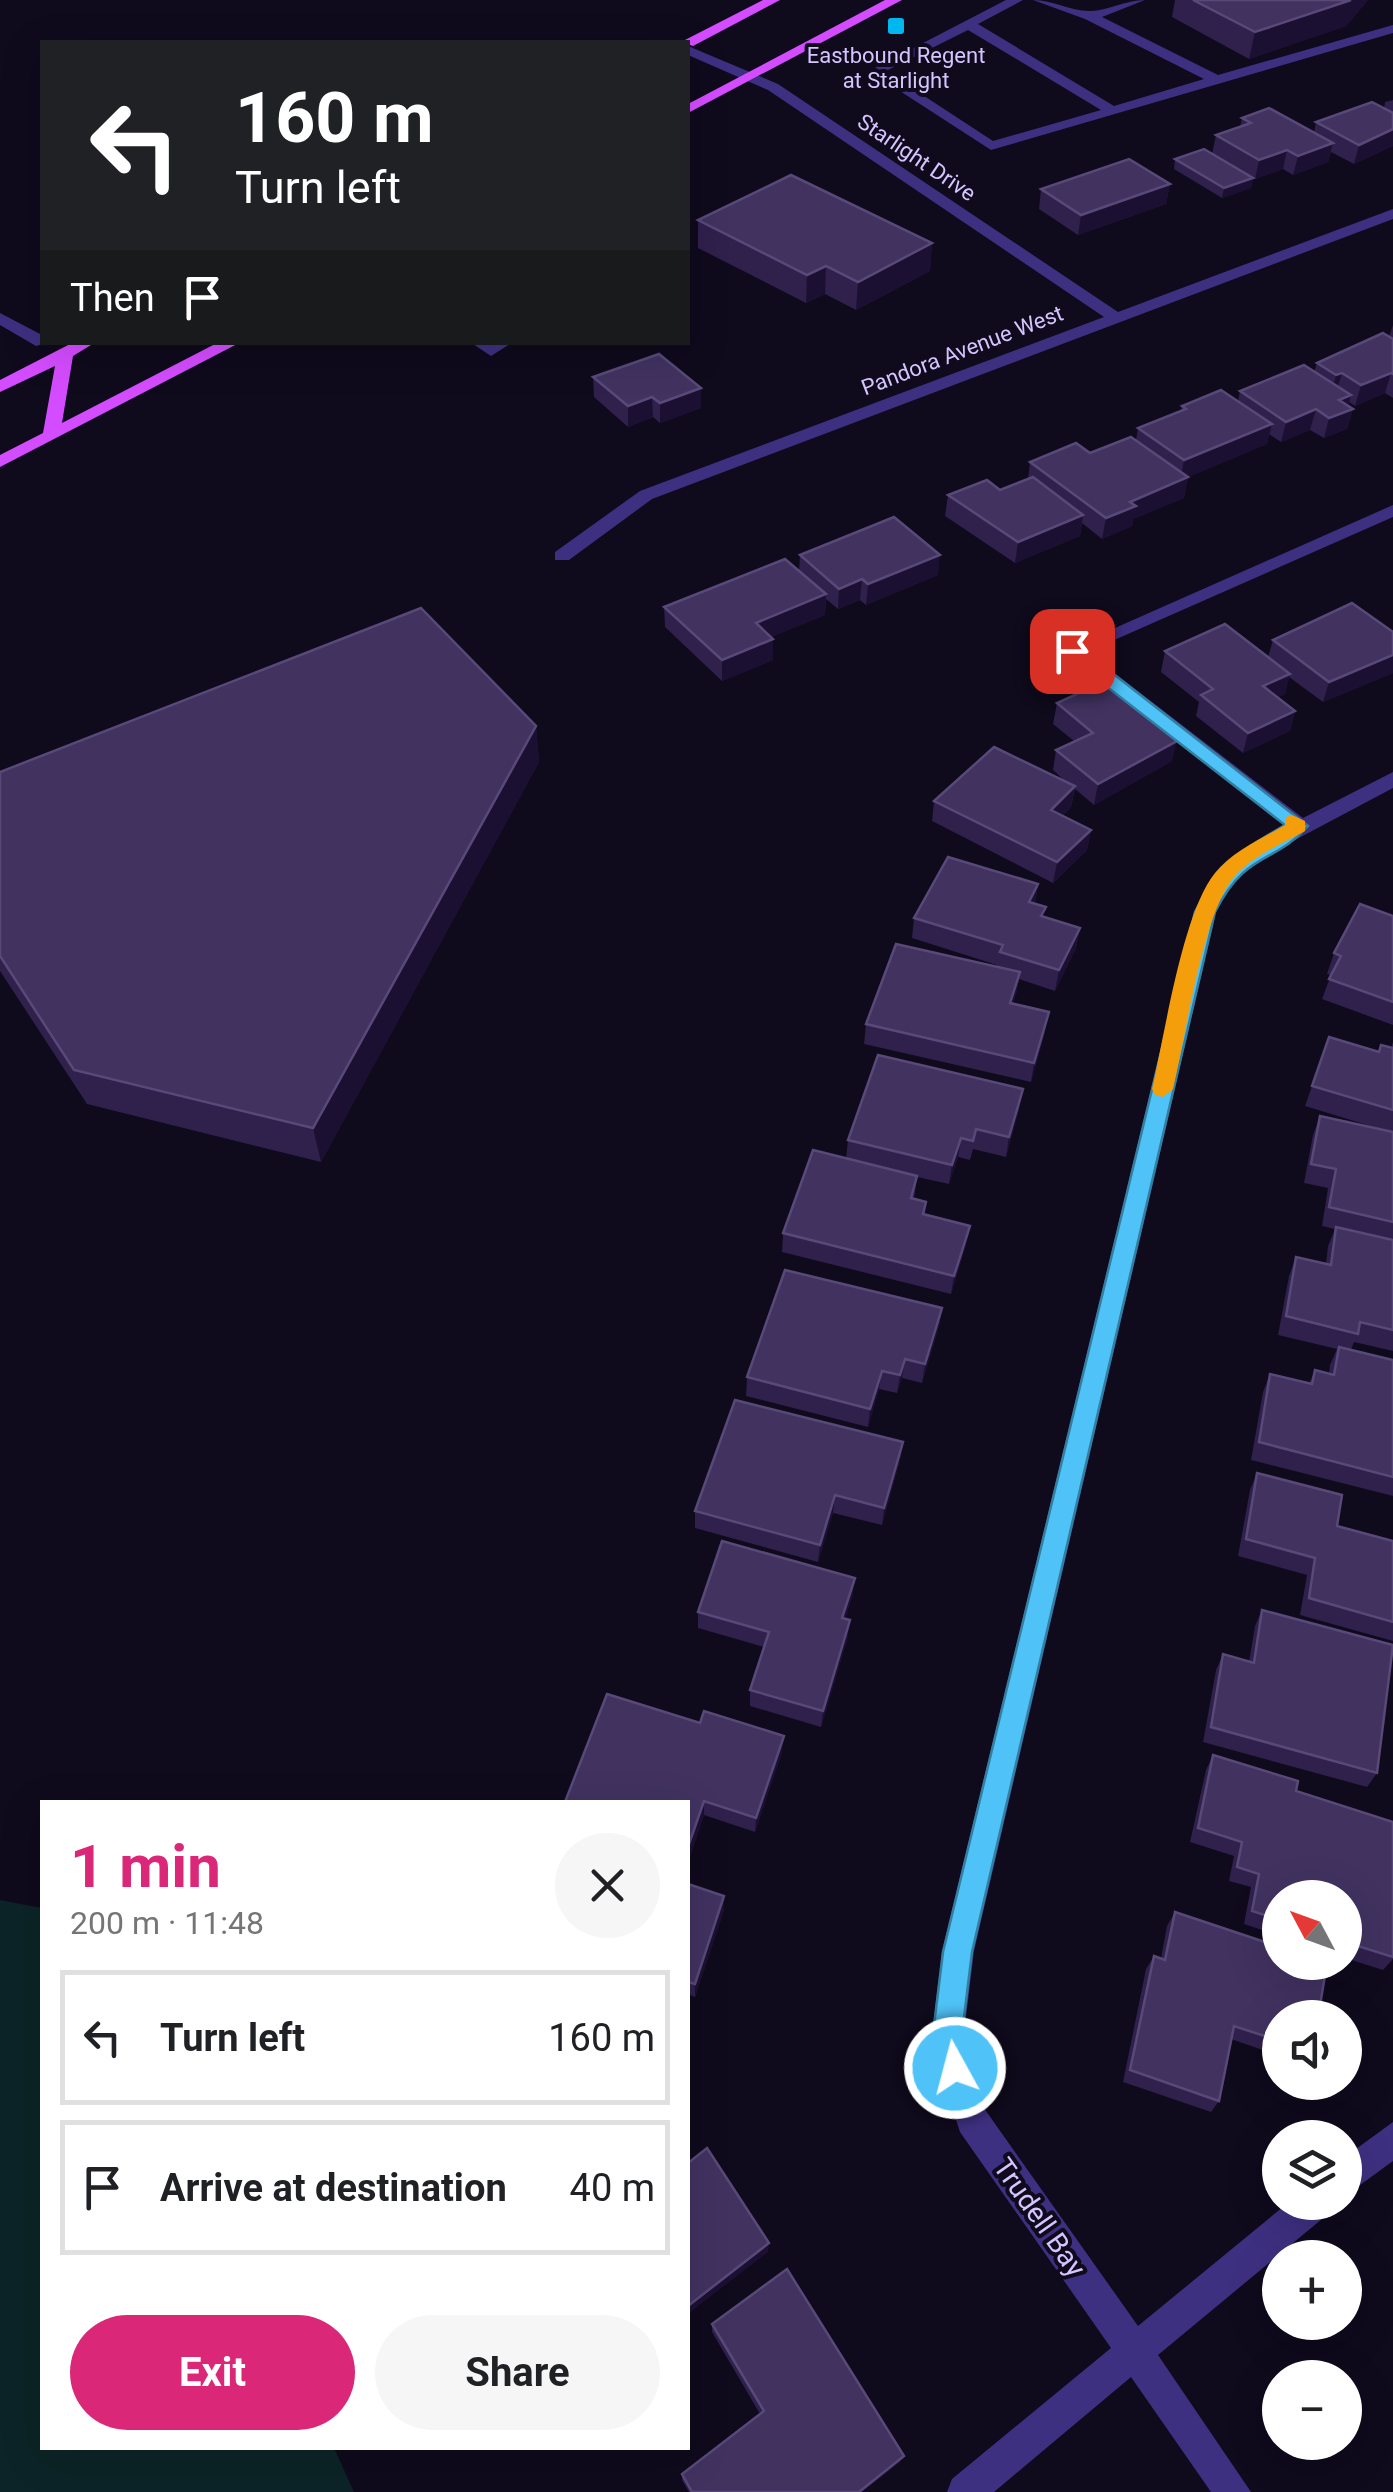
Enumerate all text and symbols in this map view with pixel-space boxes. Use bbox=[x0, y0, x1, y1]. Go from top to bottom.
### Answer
marker: Eastbound Regent at Starlight bbox=[885, 15, 907, 37]
place label: Eastbound Regent at Starlight bbox=[807, 43, 985, 93]
text: 160 m bbox=[235, 77, 434, 159]
icon: left bbox=[70, 80, 200, 210]
street label: Starlight Drive bbox=[853, 109, 980, 206]
text: Turn left bbox=[235, 161, 401, 214]
icon: arrive bbox=[175, 270, 230, 325]
text: Then bbox=[70, 276, 155, 320]
street label: Pandora Avenue West bbox=[858, 300, 1067, 400]
pin bbox=[1030, 609, 1115, 694]
icon: arrive bbox=[1045, 624, 1100, 679]
text: 1 min bbox=[70, 1831, 221, 1902]
button: close bbox=[555, 1833, 660, 1938]
north arrow bbox=[1262, 1880, 1362, 1980]
map controls bbox=[1262, 1880, 1362, 2460]
text: 200 m · 11:48 bbox=[70, 1904, 264, 1942]
button: sound bbox=[1262, 2000, 1362, 2100]
icon: left bbox=[75, 2010, 130, 2065]
text: Turn left bbox=[160, 2016, 305, 2060]
text: 160 m bbox=[548, 2016, 655, 2060]
position arrow bbox=[903, 2016, 1007, 2120]
button: layers bbox=[1262, 2120, 1362, 2220]
street label: Trudell Bay bbox=[987, 2151, 1093, 2283]
icon: arrive bbox=[75, 2160, 130, 2215]
text: Arrive at destination bbox=[160, 2166, 507, 2210]
text: 40 m bbox=[570, 2166, 655, 2210]
button: + bbox=[1262, 2240, 1362, 2340]
button: Exit bbox=[70, 2315, 355, 2430]
button: Share bbox=[375, 2315, 660, 2430]
button: − bbox=[1262, 2360, 1362, 2460]

